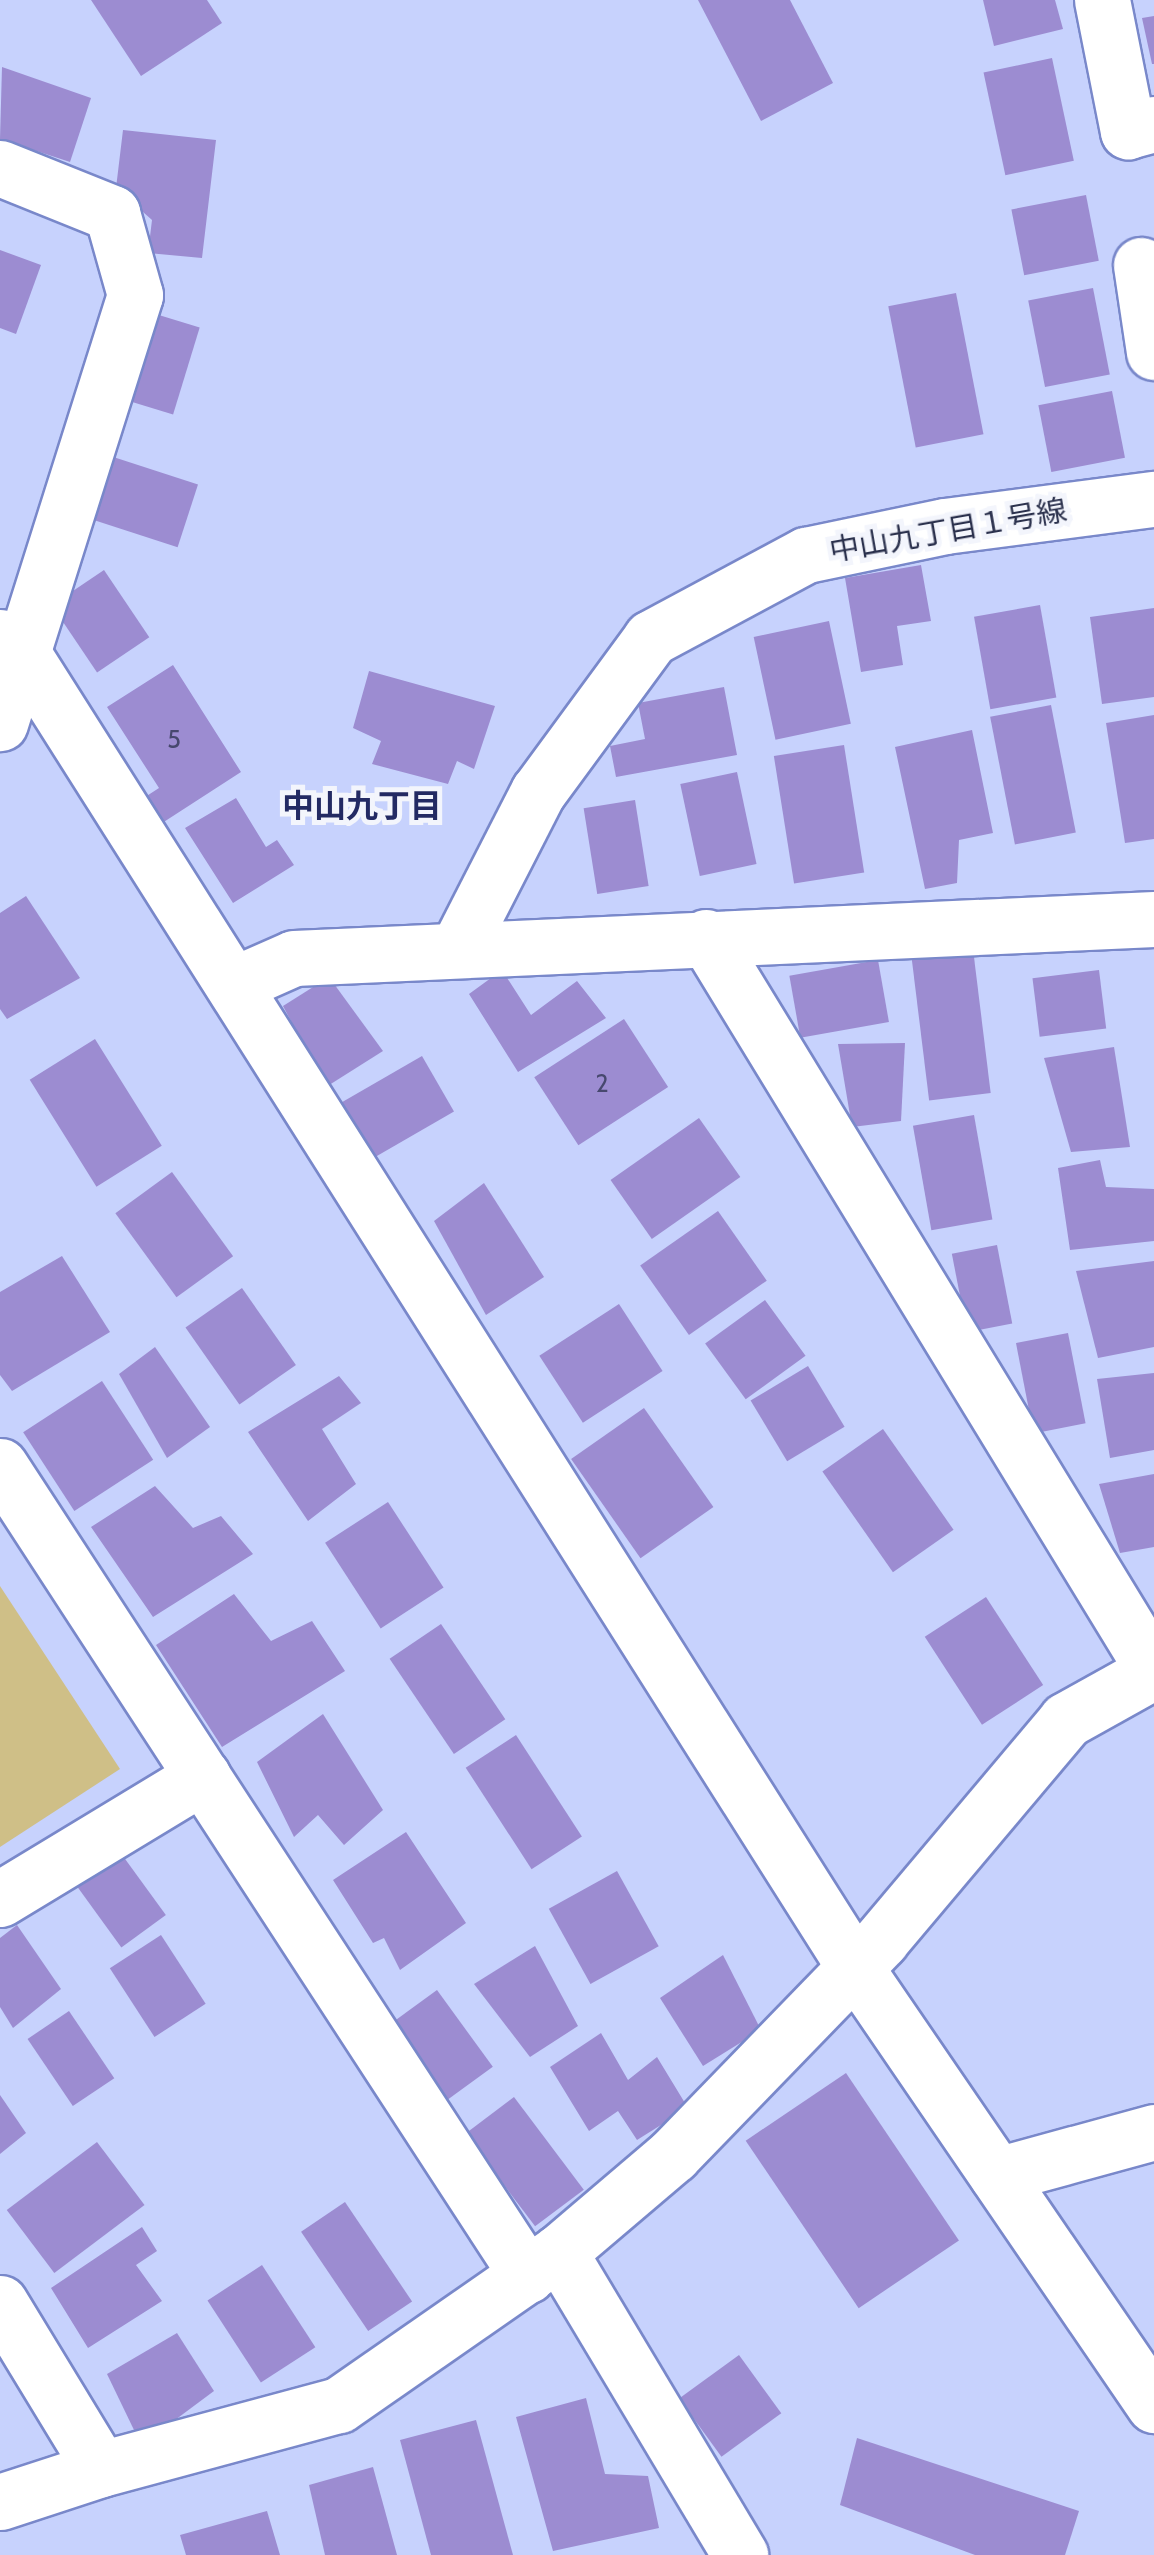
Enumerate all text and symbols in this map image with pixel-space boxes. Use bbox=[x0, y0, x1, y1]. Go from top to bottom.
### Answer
street label: 中山九丁目１号線 bbox=[827, 492, 1069, 570]
house number: 5 bbox=[167, 724, 181, 754]
district label: 中山九丁目 bbox=[282, 787, 442, 825]
house number: 2 bbox=[595, 1068, 609, 1098]

